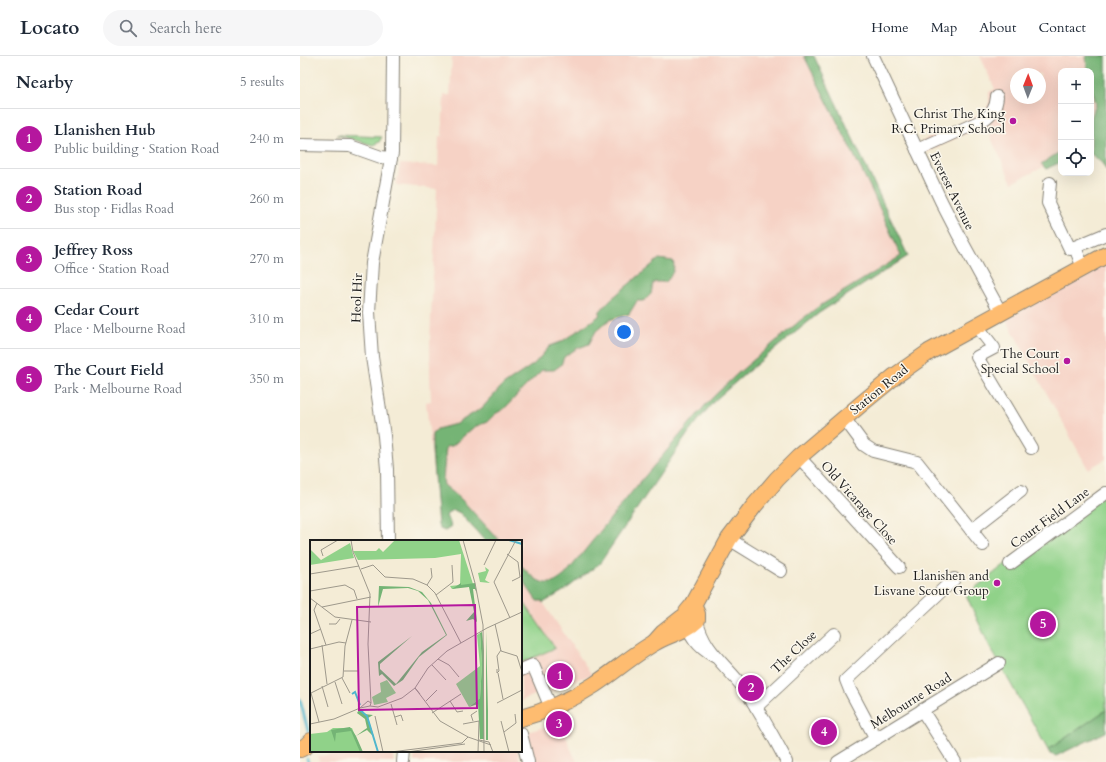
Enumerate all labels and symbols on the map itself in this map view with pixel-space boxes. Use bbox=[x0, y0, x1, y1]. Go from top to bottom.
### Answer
north arrow bbox=[1010, 68, 1046, 104]
place label: Christ The King R.C. Primary School bbox=[891, 105, 1006, 138]
marker: Christ The King R.C. Primary School bbox=[1008, 116, 1018, 126]
street label: Everest Avenue bbox=[925, 149, 979, 233]
street label: Heol Hir bbox=[347, 273, 367, 323]
your location bbox=[614, 322, 634, 342]
place label: The Court Special School bbox=[981, 345, 1060, 378]
marker: The Court Special School bbox=[1062, 356, 1072, 366]
street label: Station Road bbox=[846, 361, 912, 419]
street label: Old Vicarage Close bbox=[816, 457, 902, 549]
street label: Court Field Lane bbox=[1007, 483, 1093, 553]
inset map bbox=[310, 540, 522, 752]
place label: Llanishen and Lisvane Scout Group bbox=[874, 567, 989, 600]
marker: Llanishen and Lisvane Scout Group bbox=[992, 578, 1002, 588]
pin: 5 bbox=[1030, 609, 1056, 639]
street label: The Close bbox=[767, 626, 821, 678]
pin: 1 bbox=[547, 661, 573, 691]
street label: Melbourne Road bbox=[867, 669, 955, 733]
pin: 2 bbox=[738, 673, 764, 703]
pin: 3 bbox=[546, 709, 572, 739]
pin: 4 bbox=[811, 717, 837, 747]

